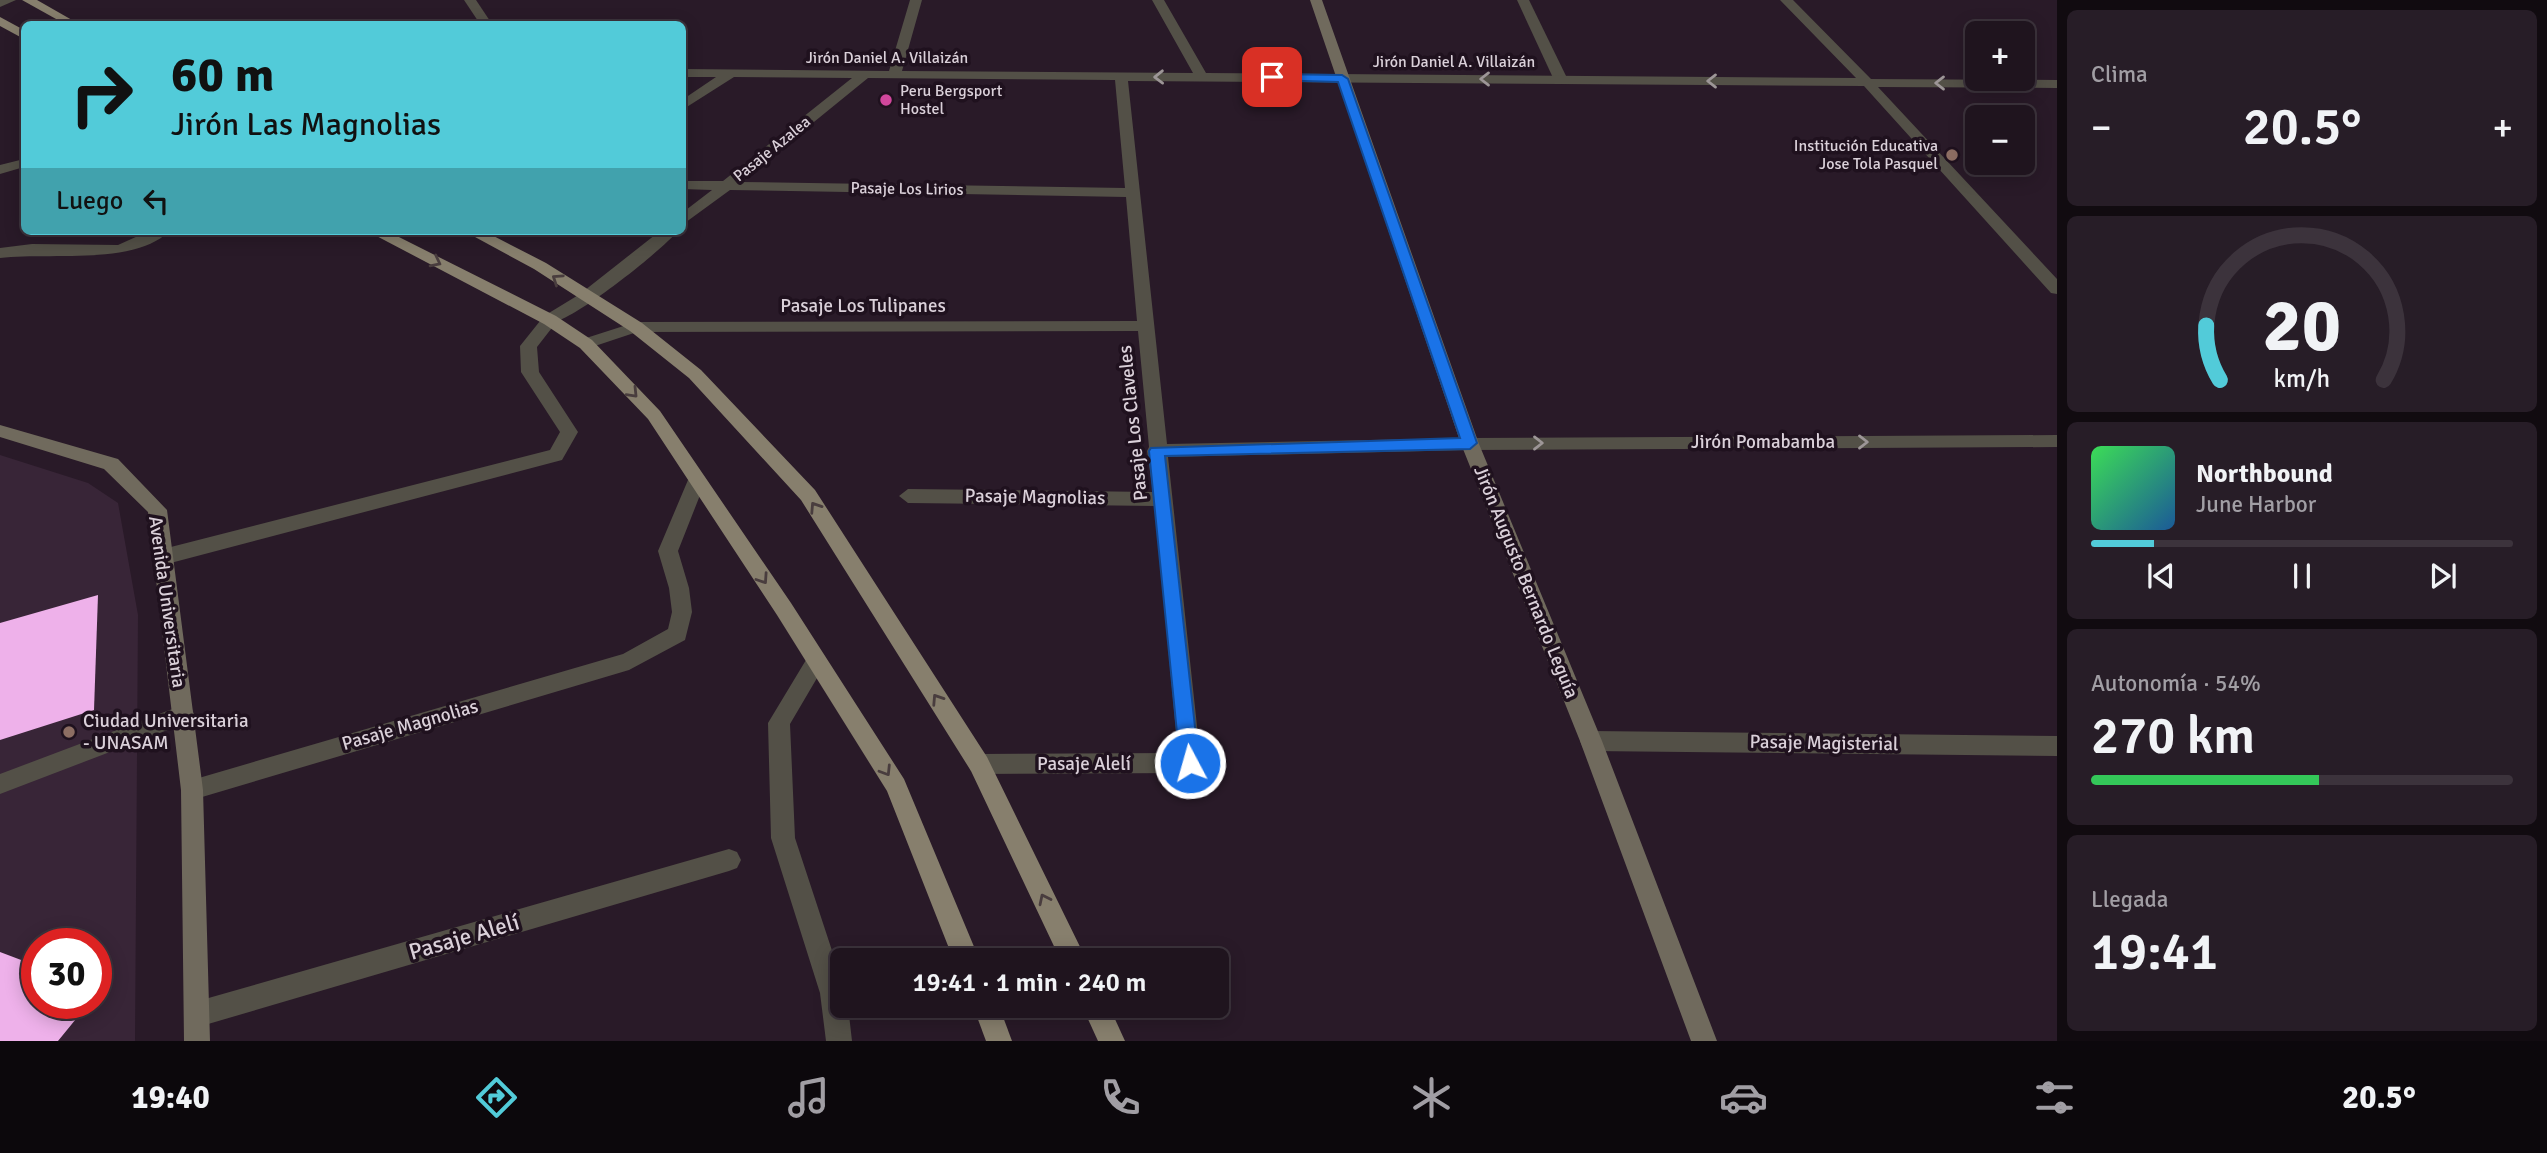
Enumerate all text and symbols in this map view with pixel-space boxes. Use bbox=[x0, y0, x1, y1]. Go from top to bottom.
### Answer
map controls bbox=[1965, 21, 2035, 175]
button: + bbox=[1965, 21, 2035, 91]
text: 60 m bbox=[171, 45, 274, 105]
pin bbox=[1242, 47, 1302, 107]
street label: Jirón Daniel A. Villaizán bbox=[806, 48, 968, 68]
icon: right bbox=[56, 49, 147, 140]
street label: Jirón Daniel A. Villaizán bbox=[1373, 52, 1535, 72]
icon: arrive bbox=[1253, 58, 1291, 96]
text: Clima bbox=[2091, 60, 2148, 89]
one-way arrow bbox=[1154, 69, 1164, 85]
one-way arrow bbox=[1479, 71, 1490, 87]
one-way arrow bbox=[1707, 73, 1717, 89]
one-way arrow bbox=[1934, 75, 1945, 91]
place label: Peru Bergsport Hostel bbox=[900, 81, 1003, 119]
marker: Peru Bergsport Hostel bbox=[878, 92, 894, 108]
text: 20.5° bbox=[2243, 95, 2361, 159]
text: − bbox=[2091, 104, 2112, 151]
text: + bbox=[2492, 104, 2513, 151]
text: Jirón Las Magnolias bbox=[171, 105, 441, 144]
button: − bbox=[1965, 105, 2035, 175]
street label: Pasaje Azalea bbox=[729, 112, 815, 186]
place label: Institución Educativa Jose Tola Pasquel bbox=[1794, 136, 1938, 174]
marker: Institución Educativa Jose Tola Pasquel bbox=[1944, 147, 1960, 163]
street label: Pasaje Los Lirios bbox=[850, 178, 964, 200]
icon: left bbox=[137, 182, 175, 220]
text: Luego bbox=[56, 185, 123, 217]
one-way arrow bbox=[429, 253, 441, 267]
one-way arrow bbox=[552, 274, 565, 287]
text: 20 bbox=[2263, 283, 2341, 372]
street label: Pasaje Los Tulipanes bbox=[780, 294, 946, 318]
street label: Pasaje Los Claveles bbox=[1113, 344, 1153, 502]
text: km/h bbox=[2274, 363, 2330, 394]
one-way arrow bbox=[625, 385, 638, 398]
street label: Jirón Pomabamba bbox=[1691, 430, 1835, 454]
one-way arrow bbox=[1859, 434, 1869, 450]
one-way arrow bbox=[1533, 435, 1544, 451]
text: Northbound bbox=[2196, 458, 2333, 490]
street label: Jirón Augusto Bernardo Leguía bbox=[1468, 462, 1584, 702]
street label: Pasaje Magnolias bbox=[964, 484, 1106, 510]
text: June Harbor bbox=[2196, 490, 2316, 519]
one-way arrow bbox=[811, 502, 824, 515]
street label: Avenida Universitaria bbox=[143, 515, 191, 689]
icon: previous bbox=[2142, 557, 2180, 595]
icon: pause bbox=[2283, 557, 2321, 595]
icon: next bbox=[2424, 557, 2462, 595]
one-way arrow bbox=[755, 571, 768, 584]
text: Autonomía · 54% bbox=[2091, 669, 2261, 698]
one-way arrow bbox=[933, 693, 946, 706]
street label: Pasaje Magnolias bbox=[339, 694, 481, 756]
text: 270 km bbox=[2091, 704, 2255, 768]
place label: Ciudad Universitaria - UNASAM bbox=[83, 709, 249, 755]
marker: Ciudad Universitaria - UNASAM bbox=[61, 724, 77, 740]
position arrow bbox=[1153, 726, 1227, 800]
street label: Pasaje Magisterial bbox=[1749, 730, 1899, 756]
street label: Pasaje Alelí bbox=[1037, 752, 1132, 776]
one-way arrow bbox=[877, 763, 890, 776]
text: Llegada bbox=[2091, 885, 2168, 914]
one-way arrow bbox=[1038, 894, 1052, 906]
street label: Pasaje Alelí bbox=[405, 907, 523, 967]
text: 19:41 bbox=[2091, 920, 2218, 984]
speed limit sign: 30 bbox=[21, 928, 112, 1019]
text: 19:41 · 1 min · 240 m bbox=[913, 967, 1146, 999]
icon: directions bbox=[472, 1073, 521, 1122]
icon: music bbox=[784, 1073, 833, 1122]
icon: phone bbox=[1096, 1073, 1145, 1122]
icon: climate bbox=[1407, 1073, 1456, 1122]
icon: car bbox=[1719, 1073, 1768, 1122]
icon: filters bbox=[2030, 1073, 2079, 1122]
text: 19:40 bbox=[131, 1078, 210, 1117]
text: 20.5° bbox=[2342, 1078, 2416, 1117]

